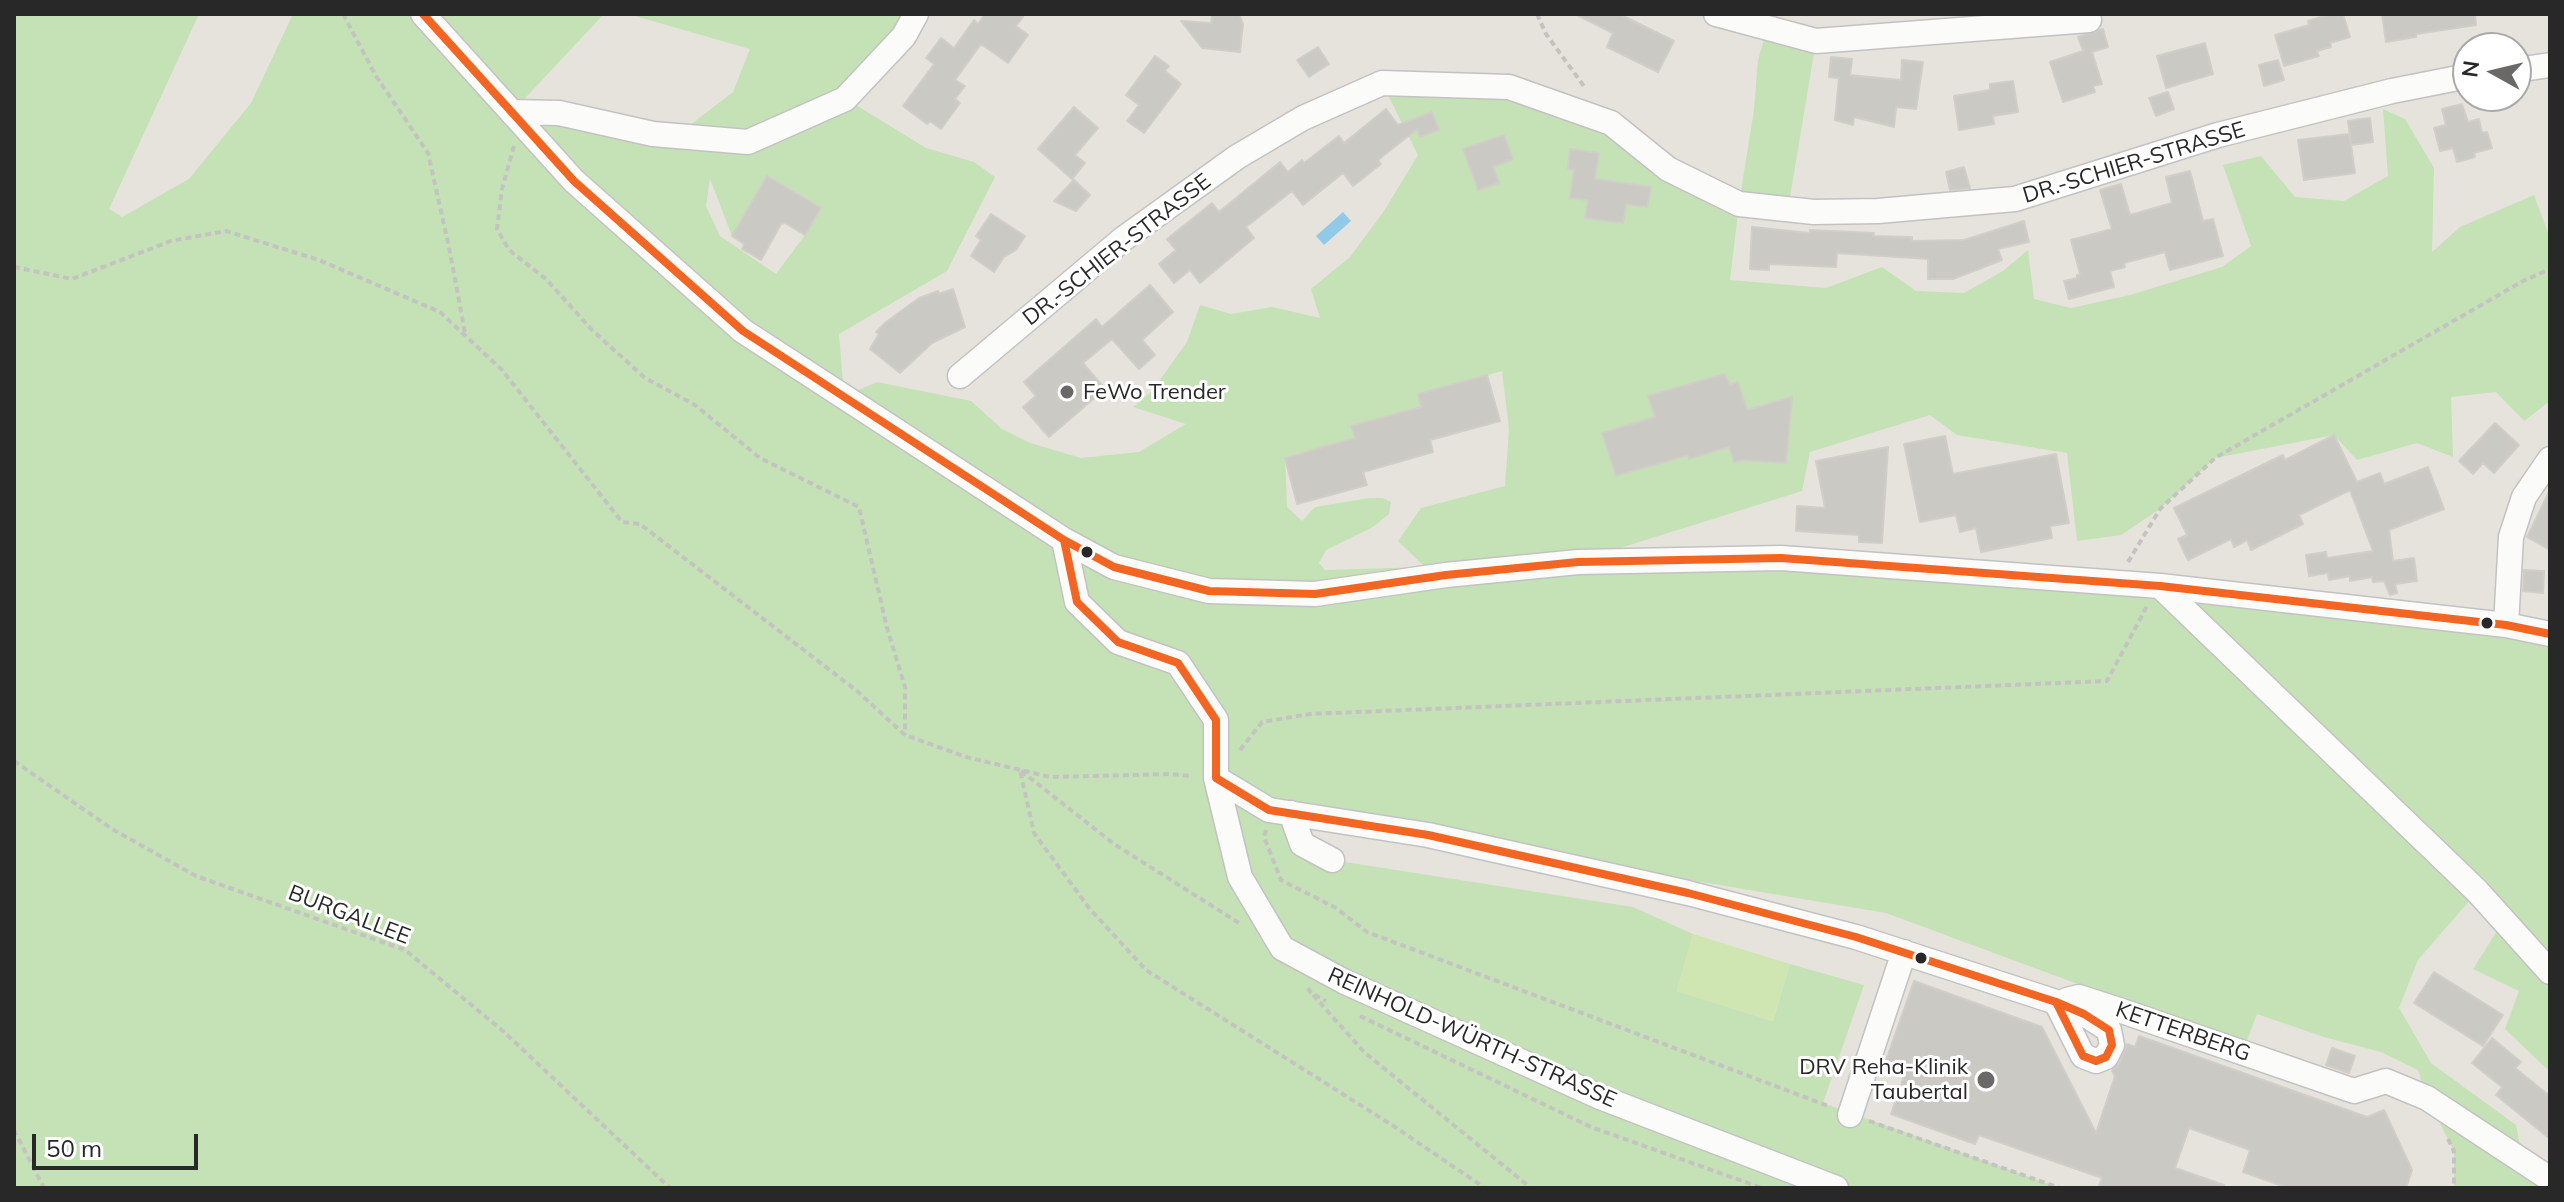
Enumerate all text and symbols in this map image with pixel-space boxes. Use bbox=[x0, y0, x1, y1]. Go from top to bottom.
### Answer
north arrow bbox=[2452, 32, 2532, 112]
text: N bbox=[2455, 59, 2485, 79]
street label: DR.-SCHIER-STRASSE bbox=[2020, 117, 2248, 209]
street label: DR.-SCHIER-STRASSE bbox=[1018, 169, 1216, 331]
place label: FeWo Trender bbox=[1083, 379, 1226, 405]
marker: FeWo Trender bbox=[1058, 383, 1076, 401]
unlabelled marker bbox=[1079, 544, 1095, 560]
unlabelled marker bbox=[2479, 615, 2495, 631]
street label: BURGALLEE bbox=[284, 880, 414, 950]
unlabelled marker bbox=[1913, 950, 1929, 966]
street label: REINHOLD-WÜRTH-STRASSE bbox=[1323, 962, 1621, 1114]
street label: KETTERBERG bbox=[2112, 997, 2254, 1067]
place label: DRV Reha-Klinik Taubertal bbox=[1799, 1054, 1968, 1106]
marker: DRV Reha-Klinik Taubertal bbox=[1975, 1069, 1997, 1091]
scale bar bbox=[36, 1118, 202, 1168]
text: 50 m bbox=[46, 1133, 102, 1163]

